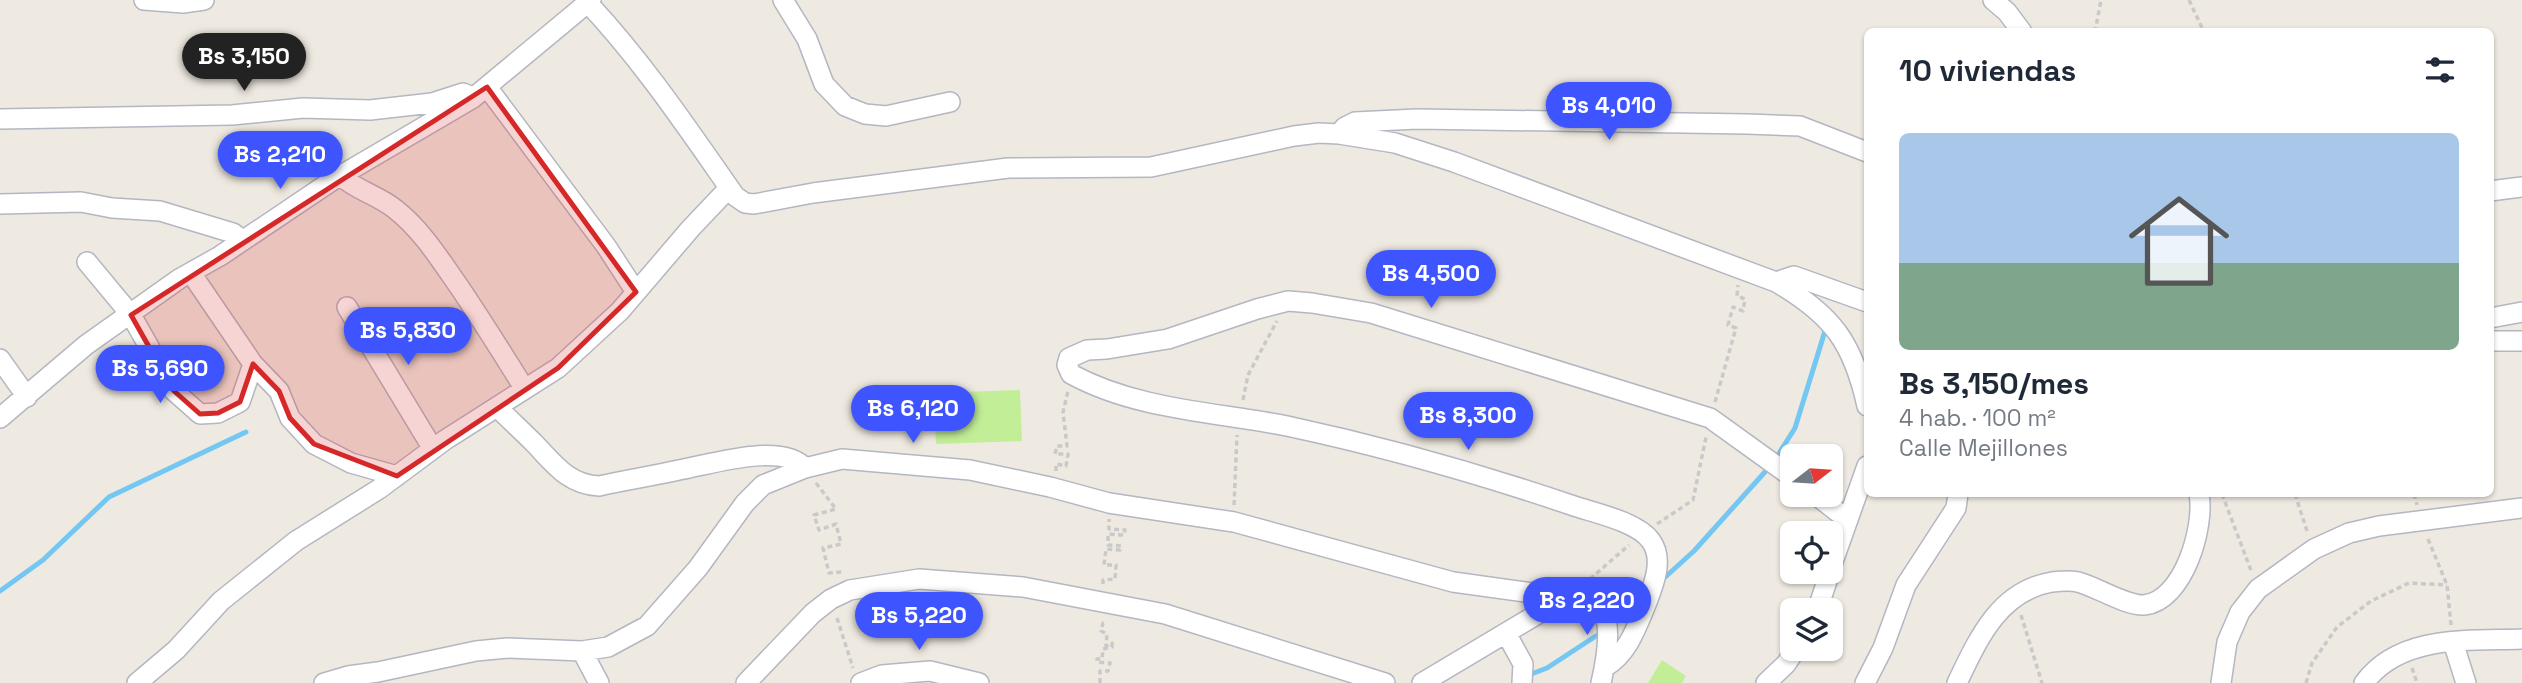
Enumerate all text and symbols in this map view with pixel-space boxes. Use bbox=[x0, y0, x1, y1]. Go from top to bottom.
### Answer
pin: Bs 3,150 bbox=[172, 34, 316, 93]
text: Bs 3,150 bbox=[198, 41, 290, 71]
text: 10 viviendas bbox=[1899, 51, 2076, 90]
icon: filters bbox=[2421, 51, 2459, 89]
pin: Bs 4,010 bbox=[1537, 82, 1681, 142]
text: Bs 4,010 bbox=[1562, 90, 1656, 120]
pin: Bs 2,210 bbox=[208, 132, 352, 191]
text: Bs 2,210 bbox=[234, 139, 326, 169]
icon: home bbox=[2116, 178, 2242, 304]
pin: Bs 4,500 bbox=[1359, 250, 1503, 310]
text: Bs 4,500 bbox=[1382, 258, 1480, 288]
pin: Bs 5,830 bbox=[336, 308, 480, 367]
text: Bs 5,830 bbox=[360, 315, 456, 345]
pin: Bs 5,690 bbox=[88, 346, 232, 405]
text: Bs 5,690 bbox=[112, 353, 208, 383]
text: Bs 3,150/mes bbox=[1899, 364, 2089, 403]
pin: Bs 6,120 bbox=[841, 386, 985, 445]
pin: Bs 8,300 bbox=[1396, 392, 1540, 452]
text: Bs 6,120 bbox=[867, 393, 959, 423]
text: Bs 8,300 bbox=[1419, 400, 1517, 430]
text: 4 hab. · 100 m² bbox=[1899, 403, 2056, 433]
text: Calle Mejillones bbox=[1899, 433, 2068, 463]
north arrow bbox=[1780, 444, 1843, 508]
map controls bbox=[1780, 444, 1843, 661]
button: locate bbox=[1780, 521, 1843, 584]
pin: Bs 2,220 bbox=[1515, 578, 1659, 637]
text: Bs 2,220 bbox=[1539, 585, 1635, 615]
pin: Bs 5,220 bbox=[847, 592, 991, 652]
button: layers bbox=[1780, 598, 1843, 661]
text: Bs 5,220 bbox=[871, 600, 967, 630]

